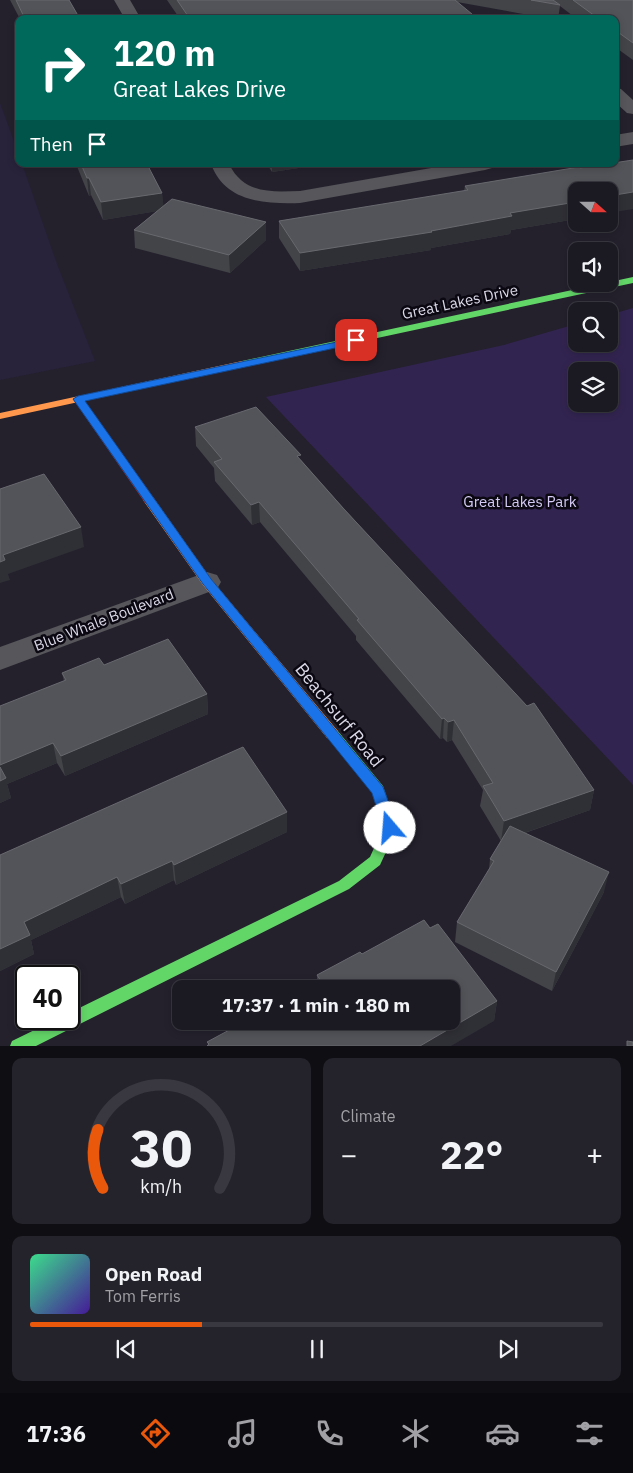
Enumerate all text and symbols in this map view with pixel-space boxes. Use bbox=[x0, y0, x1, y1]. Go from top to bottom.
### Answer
text: 120 m bbox=[113, 30, 216, 76]
icon: right bbox=[30, 35, 95, 100]
text: Great Lakes Drive bbox=[113, 74, 286, 103]
icon: arrive bbox=[83, 130, 111, 158]
text: Then bbox=[30, 132, 73, 156]
north arrow bbox=[568, 182, 618, 232]
map controls bbox=[568, 182, 618, 412]
button: sound bbox=[568, 242, 618, 292]
street label: Great Lakes Drive bbox=[400, 280, 520, 323]
button: search bbox=[568, 302, 618, 352]
pin bbox=[335, 319, 377, 361]
icon: arrive bbox=[342, 326, 370, 354]
button: layers bbox=[568, 362, 618, 412]
park label: Great Lakes Park bbox=[463, 492, 577, 511]
street label: Blue Whale Boulevard bbox=[31, 584, 176, 655]
street label: Beachsurf Road bbox=[290, 658, 388, 772]
position arrow bbox=[363, 801, 415, 853]
speed limit sign: 40 bbox=[15, 965, 80, 1030]
text: 17:37 · 1 min · 180 m bbox=[222, 993, 410, 1017]
text: Climate bbox=[341, 1106, 396, 1126]
text: 30 bbox=[130, 1114, 192, 1181]
text: 22° bbox=[440, 1130, 503, 1179]
text: − bbox=[341, 1136, 357, 1173]
text: + bbox=[586, 1136, 603, 1173]
text: km/h bbox=[140, 1175, 182, 1198]
text: Open Road bbox=[105, 1262, 202, 1286]
text: Tom Ferris bbox=[105, 1286, 181, 1306]
icon: previous bbox=[112, 1335, 140, 1363]
icon: pause bbox=[303, 1335, 331, 1363]
icon: next bbox=[494, 1335, 522, 1363]
icon: directions bbox=[138, 1416, 173, 1451]
icon: music bbox=[225, 1416, 260, 1451]
icon: phone bbox=[312, 1416, 347, 1451]
icon: climate bbox=[398, 1416, 433, 1451]
icon: car bbox=[485, 1416, 520, 1451]
icon: filters bbox=[572, 1416, 607, 1451]
text: 17:36 bbox=[26, 1419, 86, 1448]

